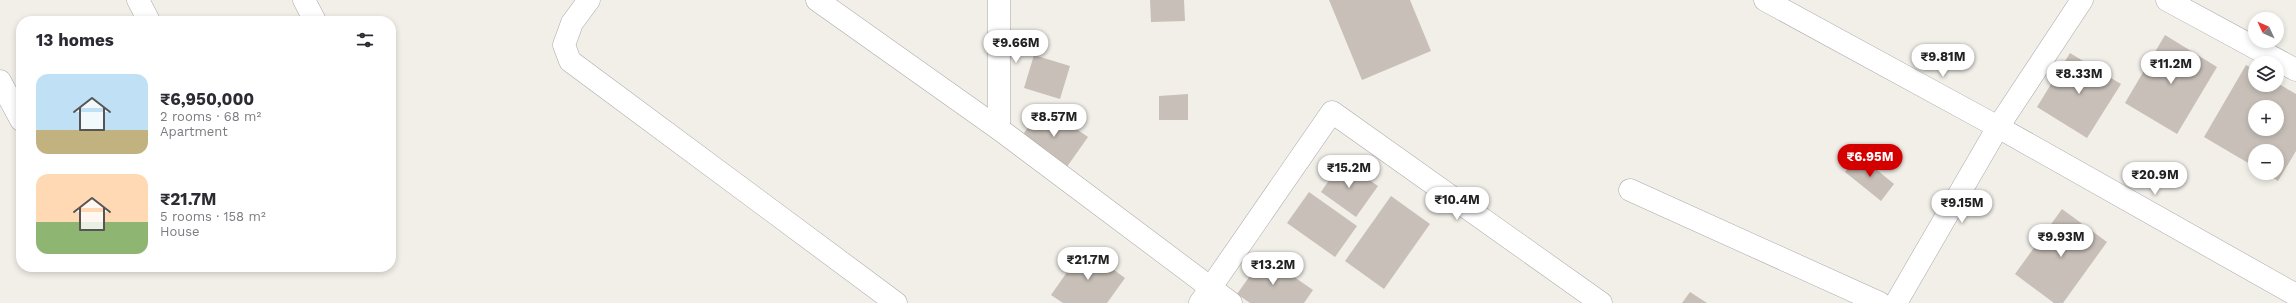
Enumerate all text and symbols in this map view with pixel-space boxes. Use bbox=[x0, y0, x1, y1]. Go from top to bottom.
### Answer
north arrow bbox=[2248, 12, 2284, 48]
map controls bbox=[2248, 12, 2284, 180]
icon: filters bbox=[354, 29, 376, 51]
text: 13 homes bbox=[36, 30, 114, 50]
pin: ₹9.66M bbox=[983, 30, 1049, 64]
text: ₹9.66M bbox=[992, 35, 1040, 50]
pin: ₹9.81M bbox=[1910, 44, 1976, 78]
text: ₹9.81M bbox=[1920, 49, 1966, 64]
pin: ₹11.2M bbox=[2138, 51, 2204, 85]
text: ₹11.2M bbox=[2150, 56, 2192, 71]
button: layers bbox=[2248, 56, 2284, 92]
pin: ₹8.33M bbox=[2046, 61, 2112, 95]
text: ₹8.33M bbox=[2056, 66, 2102, 81]
text: ₹6,950,000 bbox=[160, 89, 254, 109]
icon: home bbox=[68, 90, 116, 138]
button: + bbox=[2248, 100, 2284, 136]
pin: ₹8.57M bbox=[1021, 104, 1087, 138]
text: 2 rooms · 68 m² bbox=[160, 109, 261, 124]
text: ₹8.57M bbox=[1031, 109, 1077, 124]
text: Apartment bbox=[160, 124, 228, 139]
pin: ₹6.95M bbox=[1837, 144, 1903, 178]
button: − bbox=[2248, 144, 2284, 180]
text: ₹6.95M bbox=[1847, 149, 1893, 164]
pin: ₹15.2M bbox=[1316, 155, 1382, 189]
text: ₹15.2M bbox=[1327, 160, 1371, 175]
pin: ₹20.9M bbox=[2122, 162, 2188, 196]
text: ₹20.9M bbox=[2131, 167, 2179, 182]
pin: ₹10.4M bbox=[1424, 187, 1490, 221]
text: ₹21.7M bbox=[160, 189, 217, 209]
icon: home bbox=[68, 190, 116, 238]
pin: ₹9.15M bbox=[1929, 190, 1995, 224]
text: ₹10.4M bbox=[1434, 192, 1480, 207]
text: ₹9.15M bbox=[1940, 195, 1984, 210]
text: 5 rooms · 158 m² bbox=[160, 209, 266, 224]
text: House bbox=[160, 224, 200, 239]
pin: ₹9.93M bbox=[2028, 224, 2094, 258]
text: ₹9.93M bbox=[2038, 229, 2084, 244]
pin: ₹21.7M bbox=[1055, 247, 1121, 281]
text: ₹21.7M bbox=[1066, 252, 1110, 267]
pin: ₹13.2M bbox=[1240, 252, 1306, 286]
text: ₹13.2M bbox=[1251, 257, 1295, 272]

